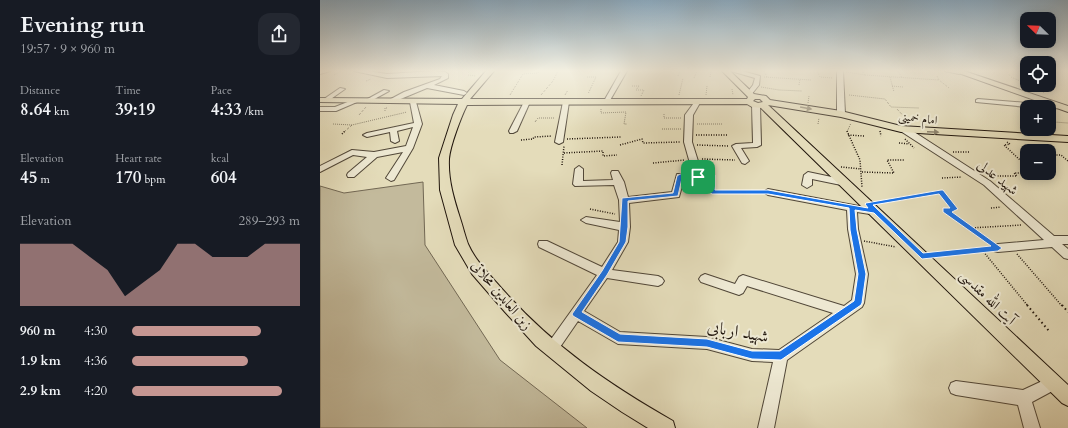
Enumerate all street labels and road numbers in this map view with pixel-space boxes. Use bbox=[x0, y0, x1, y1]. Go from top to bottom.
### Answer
street label: امام خمینی bbox=[897, 108, 939, 131]
street label: شهید عدلی bbox=[973, 155, 1022, 199]
street label: زین العابدین محلاتی bbox=[467, 256, 536, 334]
street label: آیت الله مقدسی bbox=[955, 264, 1023, 330]
street label: شهید اربابی bbox=[705, 315, 771, 349]

